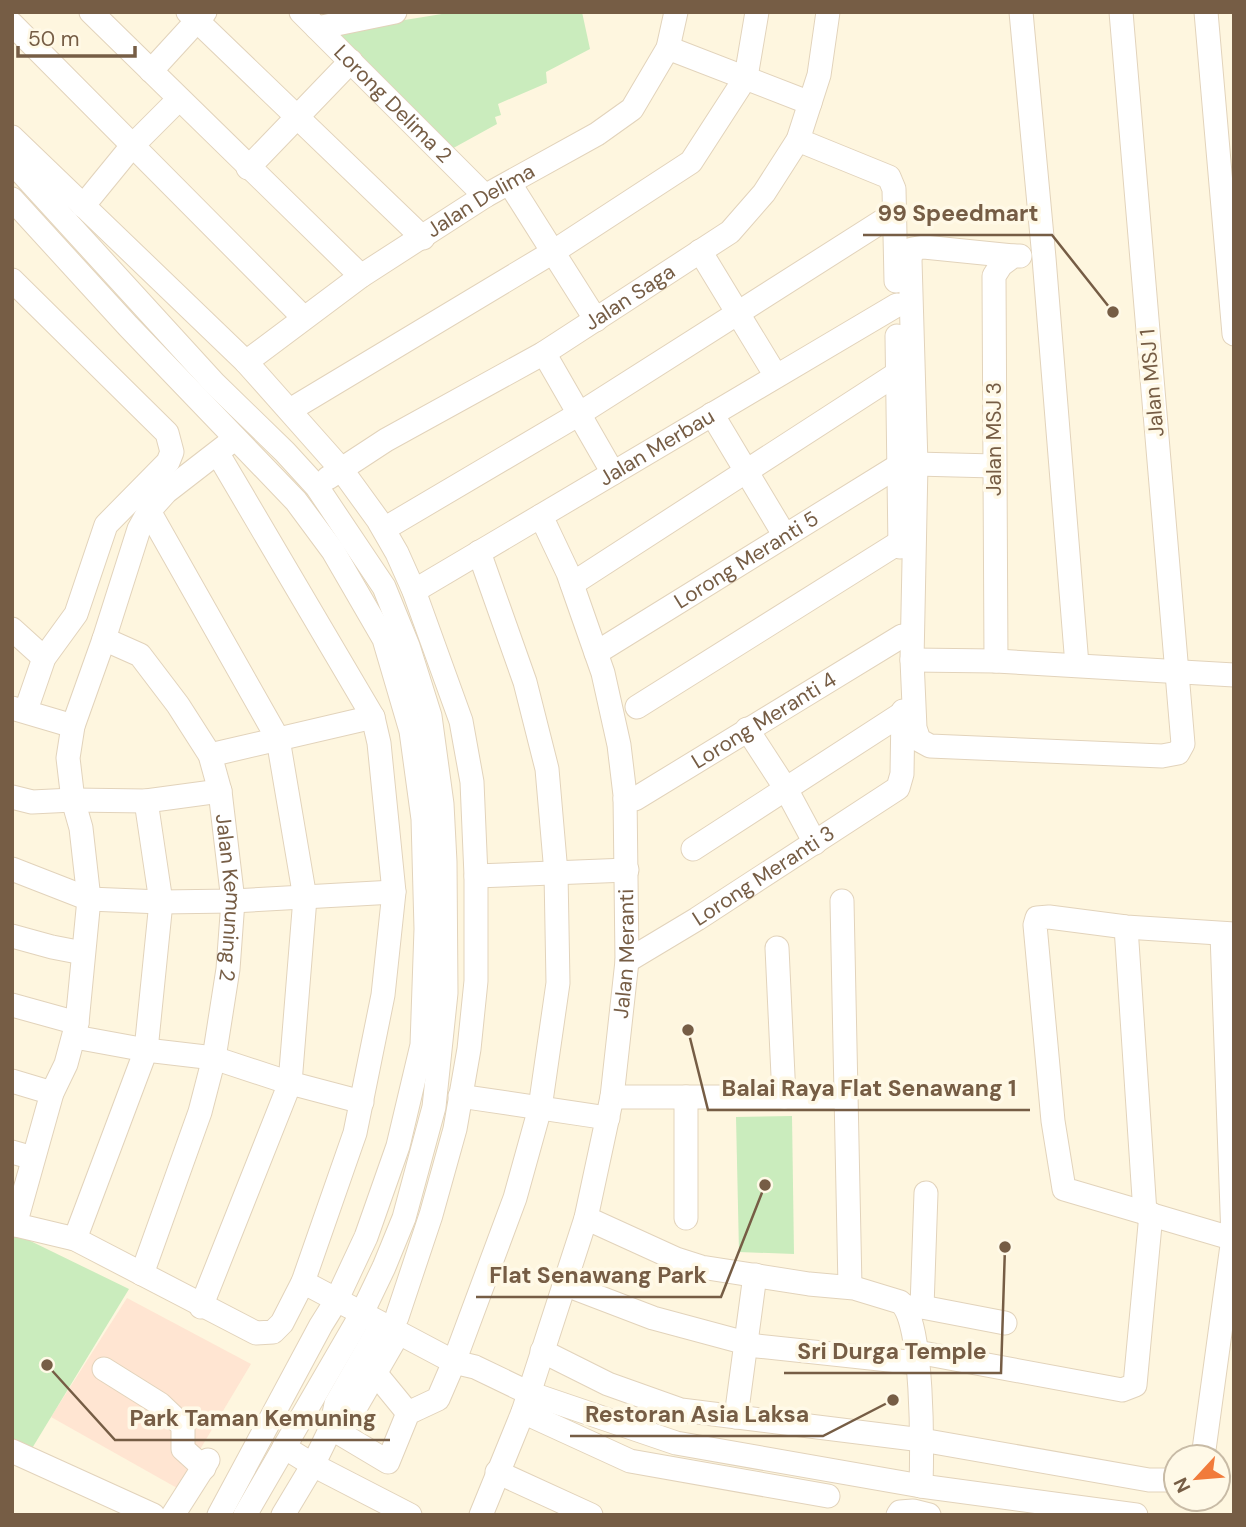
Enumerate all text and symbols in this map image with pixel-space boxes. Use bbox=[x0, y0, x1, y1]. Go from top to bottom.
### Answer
scale bar bbox=[18, 14, 135, 58]
text: 50 m bbox=[28, 25, 79, 53]
street label: Lorong Delima 2 bbox=[328, 39, 458, 169]
street label: Jalan Delima bbox=[421, 157, 540, 244]
callout: 99 Speedmart bbox=[863, 191, 1052, 235]
text: 99 Speedmart bbox=[878, 198, 1038, 228]
street label: Jalan Saga bbox=[579, 258, 680, 337]
street label: Jalan MSJ 1 bbox=[1133, 328, 1171, 438]
street label: Jalan MSJ 3 bbox=[980, 382, 1008, 496]
street label: Jalan Merbau bbox=[594, 402, 720, 492]
street label: Lorong Meranti 5 bbox=[669, 505, 824, 615]
street label: Lorong Meranti 4 bbox=[686, 665, 842, 775]
street label: Jalan Kemuning 2 bbox=[209, 812, 248, 983]
street label: Lorong Meranti 3 bbox=[687, 819, 840, 932]
street label: Jalan Meranti bbox=[607, 889, 641, 1020]
callout: Balai Raya Flat Senawang 1 bbox=[708, 1066, 1030, 1110]
text: Balai Raya Flat Senawang 1 bbox=[722, 1073, 1016, 1103]
callout: Flat Senawang Park bbox=[476, 1253, 721, 1297]
text: Flat Senawang Park bbox=[489, 1260, 707, 1290]
callout: Sri Durga Temple bbox=[784, 1329, 1001, 1373]
text: Sri Durga Temple bbox=[797, 1336, 987, 1366]
callout: Restoran Asia Laksa bbox=[570, 1392, 823, 1436]
callout: Park Taman Kemuning bbox=[115, 1396, 390, 1440]
text: Restoran Asia Laksa bbox=[585, 1399, 809, 1429]
text: Park Taman Kemuning bbox=[130, 1403, 376, 1433]
north arrow bbox=[1162, 1443, 1232, 1513]
text: N bbox=[1168, 1474, 1196, 1497]

